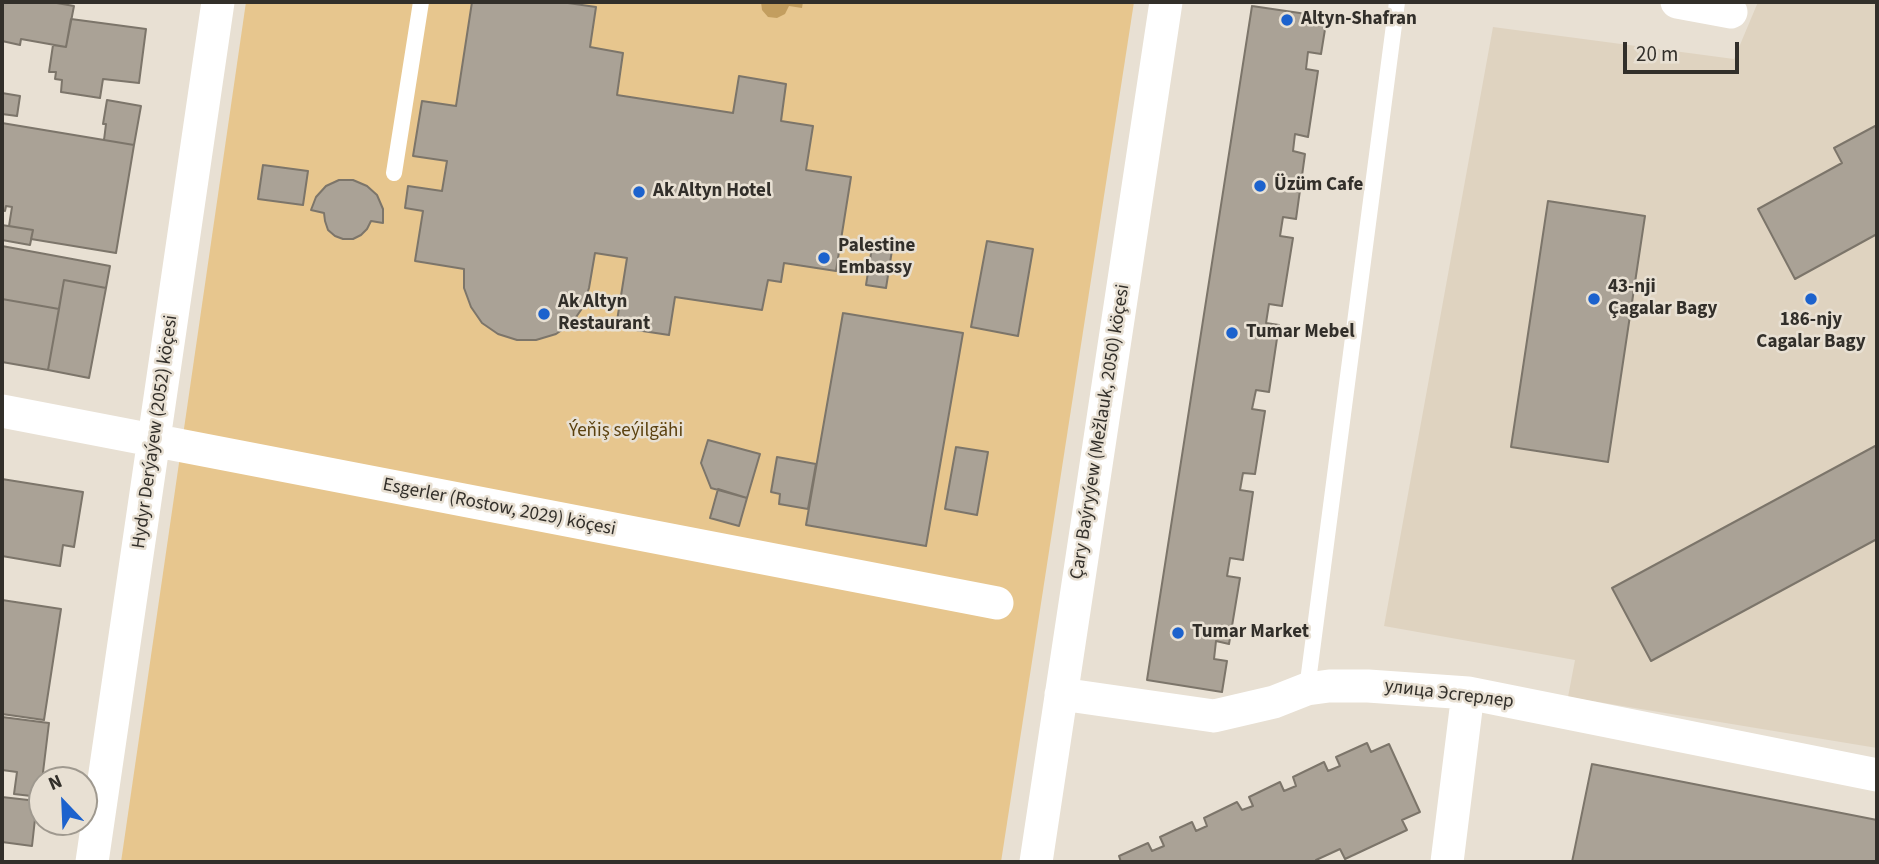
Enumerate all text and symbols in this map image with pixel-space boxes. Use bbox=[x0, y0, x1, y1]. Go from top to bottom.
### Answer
place label: Altyn-Shafran bbox=[1301, 9, 1417, 31]
marker: Altyn-Shafran bbox=[1279, 12, 1295, 28]
scale bar bbox=[1627, 28, 1742, 72]
text: 20 m bbox=[1636, 39, 1678, 69]
place label: Üzüm Cafe bbox=[1274, 175, 1363, 197]
marker: Üzüm Cafe bbox=[1252, 178, 1268, 194]
place label: Ak Altyn Hotel bbox=[653, 181, 771, 203]
marker: Ak Altyn Hotel bbox=[631, 184, 647, 200]
place label: Palestine Embassy bbox=[838, 236, 915, 280]
marker: Palestine Embassy bbox=[816, 250, 832, 266]
place label: 43-nji Çagalar Bagy bbox=[1608, 277, 1717, 321]
street label: Çary Baýryýew (Mežlauk, 2050) köçesi bbox=[1066, 283, 1136, 581]
marker: 43-nji Çagalar Bagy bbox=[1586, 291, 1602, 307]
marker: 186-njy Cagalar Bagy bbox=[1803, 291, 1819, 307]
place label: Ak Altyn Restaurant bbox=[558, 292, 650, 336]
marker: Ak Altyn Restaurant bbox=[536, 306, 552, 322]
place label: 186-njy Cagalar Bagy bbox=[1756, 310, 1866, 354]
street label: Hydyr Derýaýew (2052) köçesi bbox=[128, 314, 184, 550]
place label: Tumar Mebel bbox=[1246, 322, 1355, 344]
marker: Tumar Mebel bbox=[1224, 325, 1240, 341]
park label: Ýeňiş seýilgähi bbox=[569, 421, 683, 443]
street label: Esgerler (Rostow, 2029) köçesi bbox=[380, 474, 618, 542]
place label: Tumar Market bbox=[1192, 622, 1309, 644]
marker: Tumar Market bbox=[1170, 625, 1186, 641]
street label: улица Эсгерлер bbox=[1383, 676, 1515, 714]
north arrow bbox=[28, 766, 98, 836]
text: N bbox=[44, 768, 66, 798]

